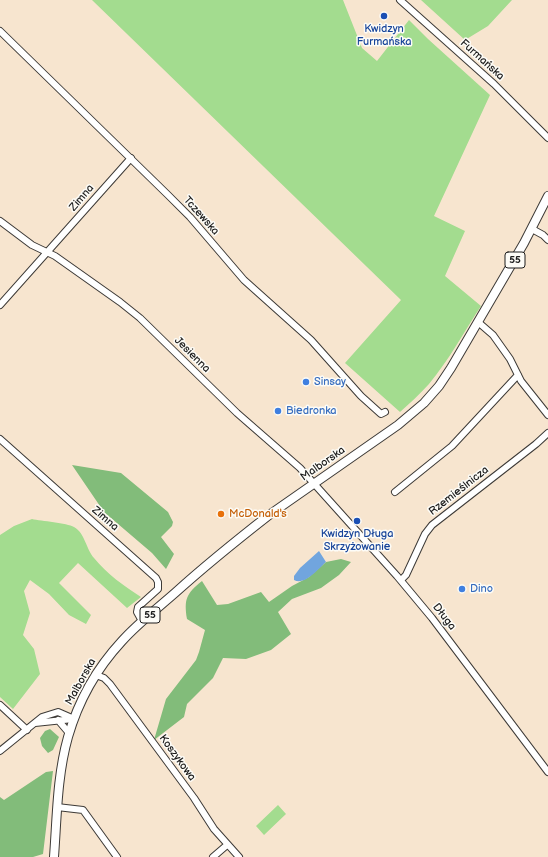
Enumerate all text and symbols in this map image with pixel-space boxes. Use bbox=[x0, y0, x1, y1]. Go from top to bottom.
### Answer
marker: Kwidzyn Furmańska bbox=[379, 11, 389, 21]
place label: Kwidzyn Furmańska bbox=[357, 22, 411, 48]
street label: Furmańska bbox=[457, 37, 507, 83]
street label: Zimna bbox=[67, 182, 97, 214]
street label: Tczewska bbox=[180, 194, 222, 238]
road number: 55 bbox=[505, 252, 525, 268]
street label: Jesienna bbox=[171, 334, 213, 376]
place label: Sinsay bbox=[314, 375, 346, 389]
marker: Sinsay bbox=[301, 377, 311, 387]
place label: Biedronka bbox=[286, 404, 337, 418]
marker: Biedronka bbox=[273, 406, 283, 416]
street label: Malborska bbox=[298, 444, 348, 484]
street label: Rzemieślnicza bbox=[426, 464, 492, 518]
street label: Zimna bbox=[89, 504, 121, 534]
place label: McDonald's bbox=[229, 507, 287, 521]
marker: McDonald's bbox=[216, 509, 226, 519]
marker: Kwidzyn Długa Skrzyżowanie bbox=[352, 516, 362, 526]
place label: Kwidzyn Długa Skrzyżowanie bbox=[321, 527, 393, 553]
place label: Dino bbox=[470, 582, 493, 596]
marker: Dino bbox=[457, 584, 467, 594]
street label: Długa bbox=[430, 601, 458, 633]
road number: 55 bbox=[140, 607, 160, 623]
street label: Malborska bbox=[63, 656, 99, 708]
street label: Koszykowa bbox=[156, 732, 198, 784]

